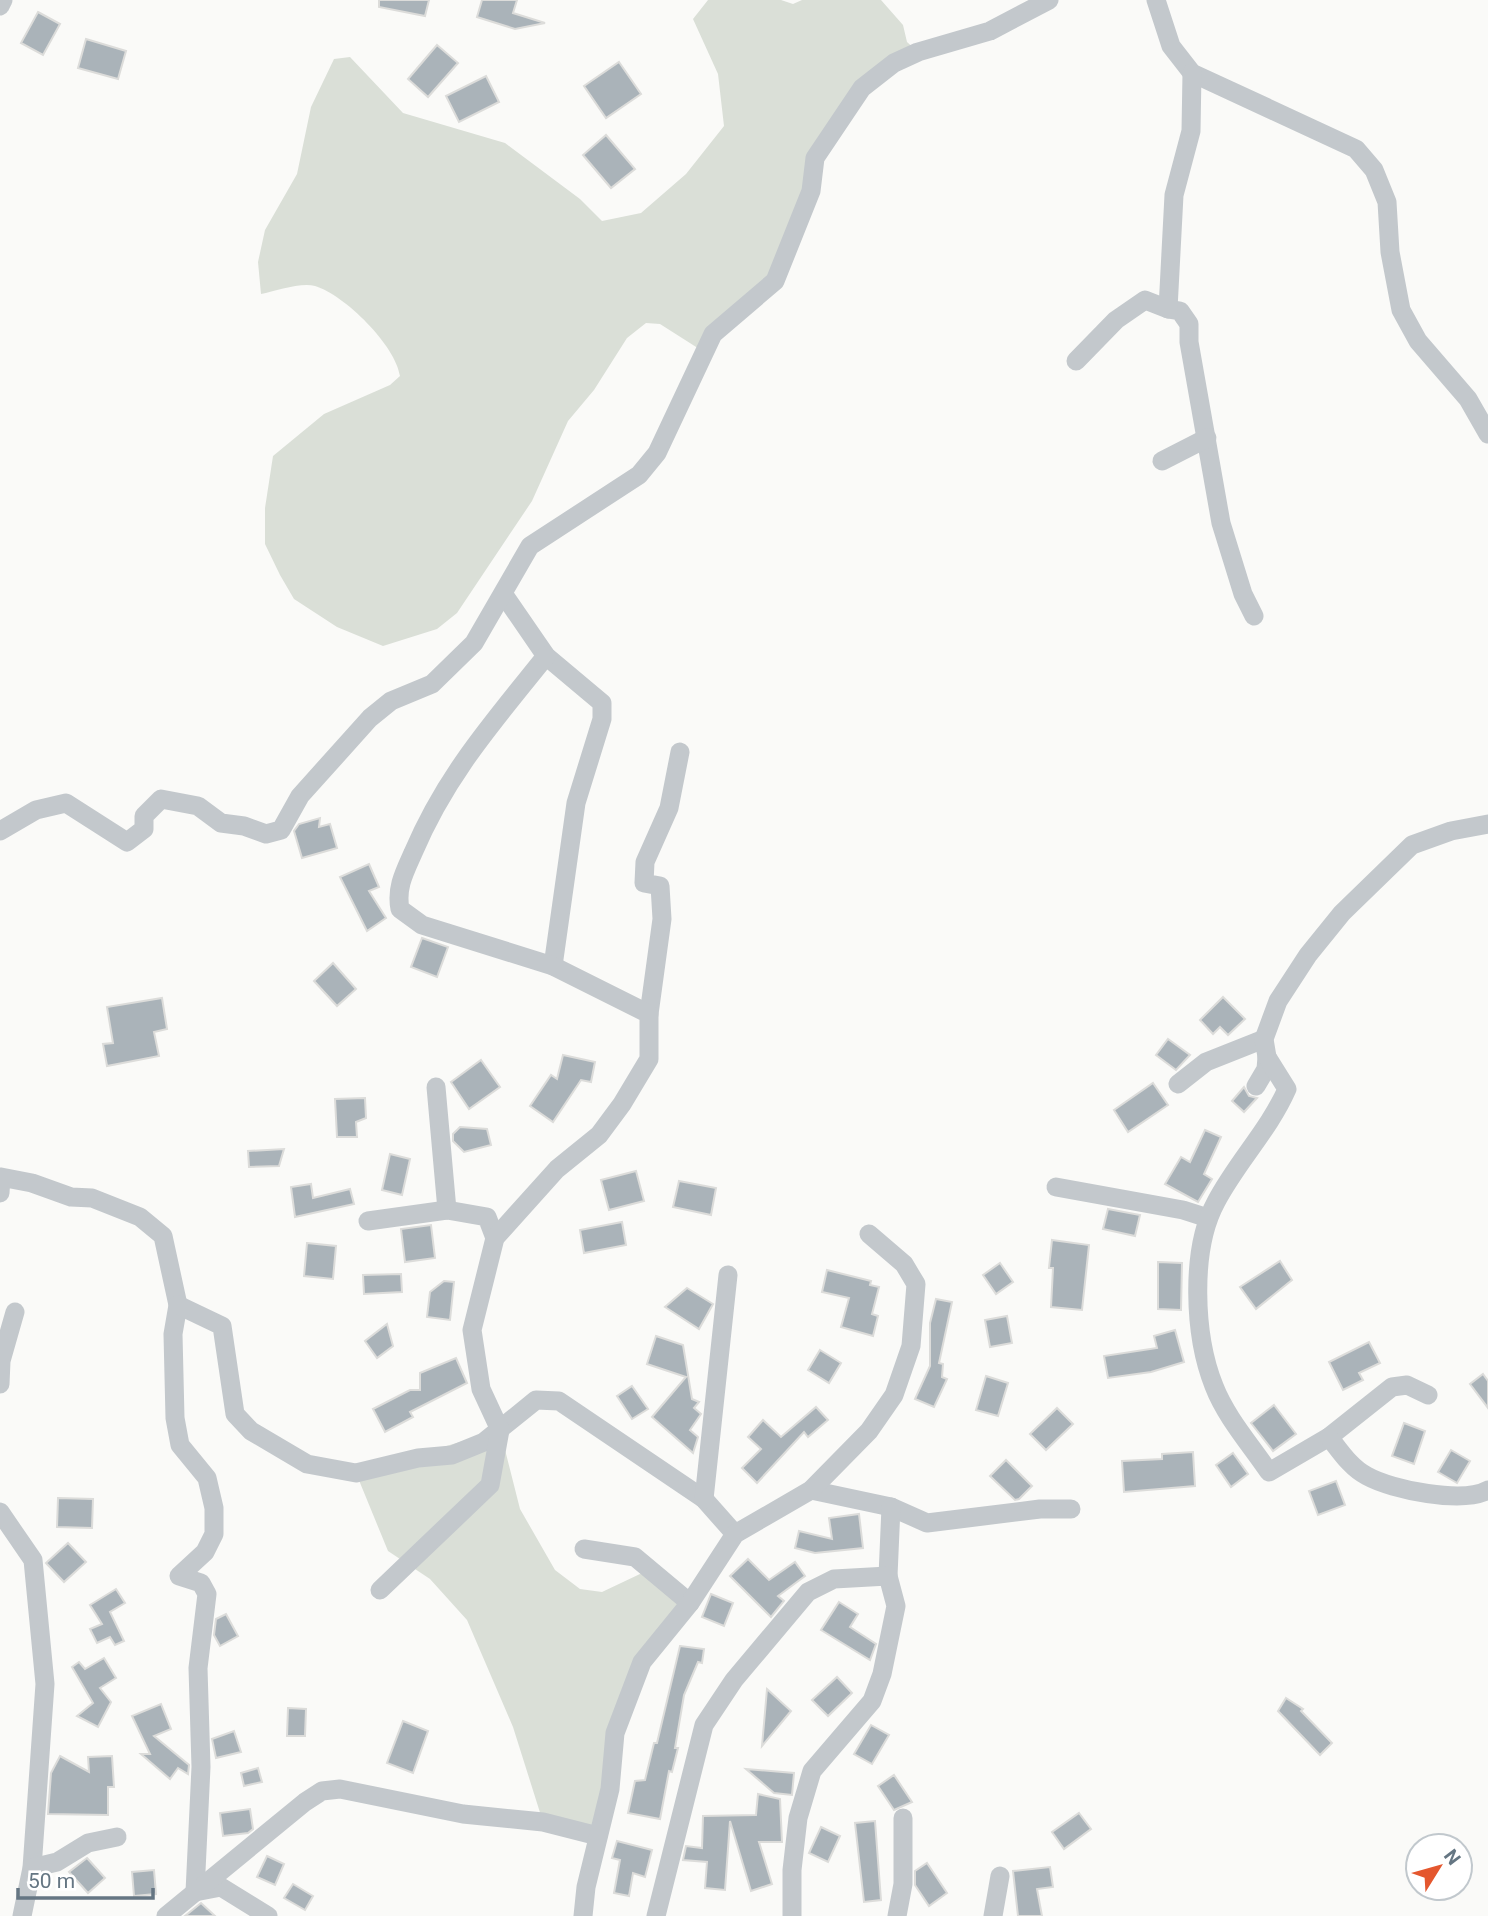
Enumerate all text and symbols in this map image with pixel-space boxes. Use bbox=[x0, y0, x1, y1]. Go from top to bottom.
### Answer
north arrow bbox=[1404, 1832, 1474, 1902]
text: N bbox=[1439, 1845, 1465, 1869]
scale bar bbox=[18, 1856, 152, 1900]
text: 50 m bbox=[28, 1869, 75, 1893]

